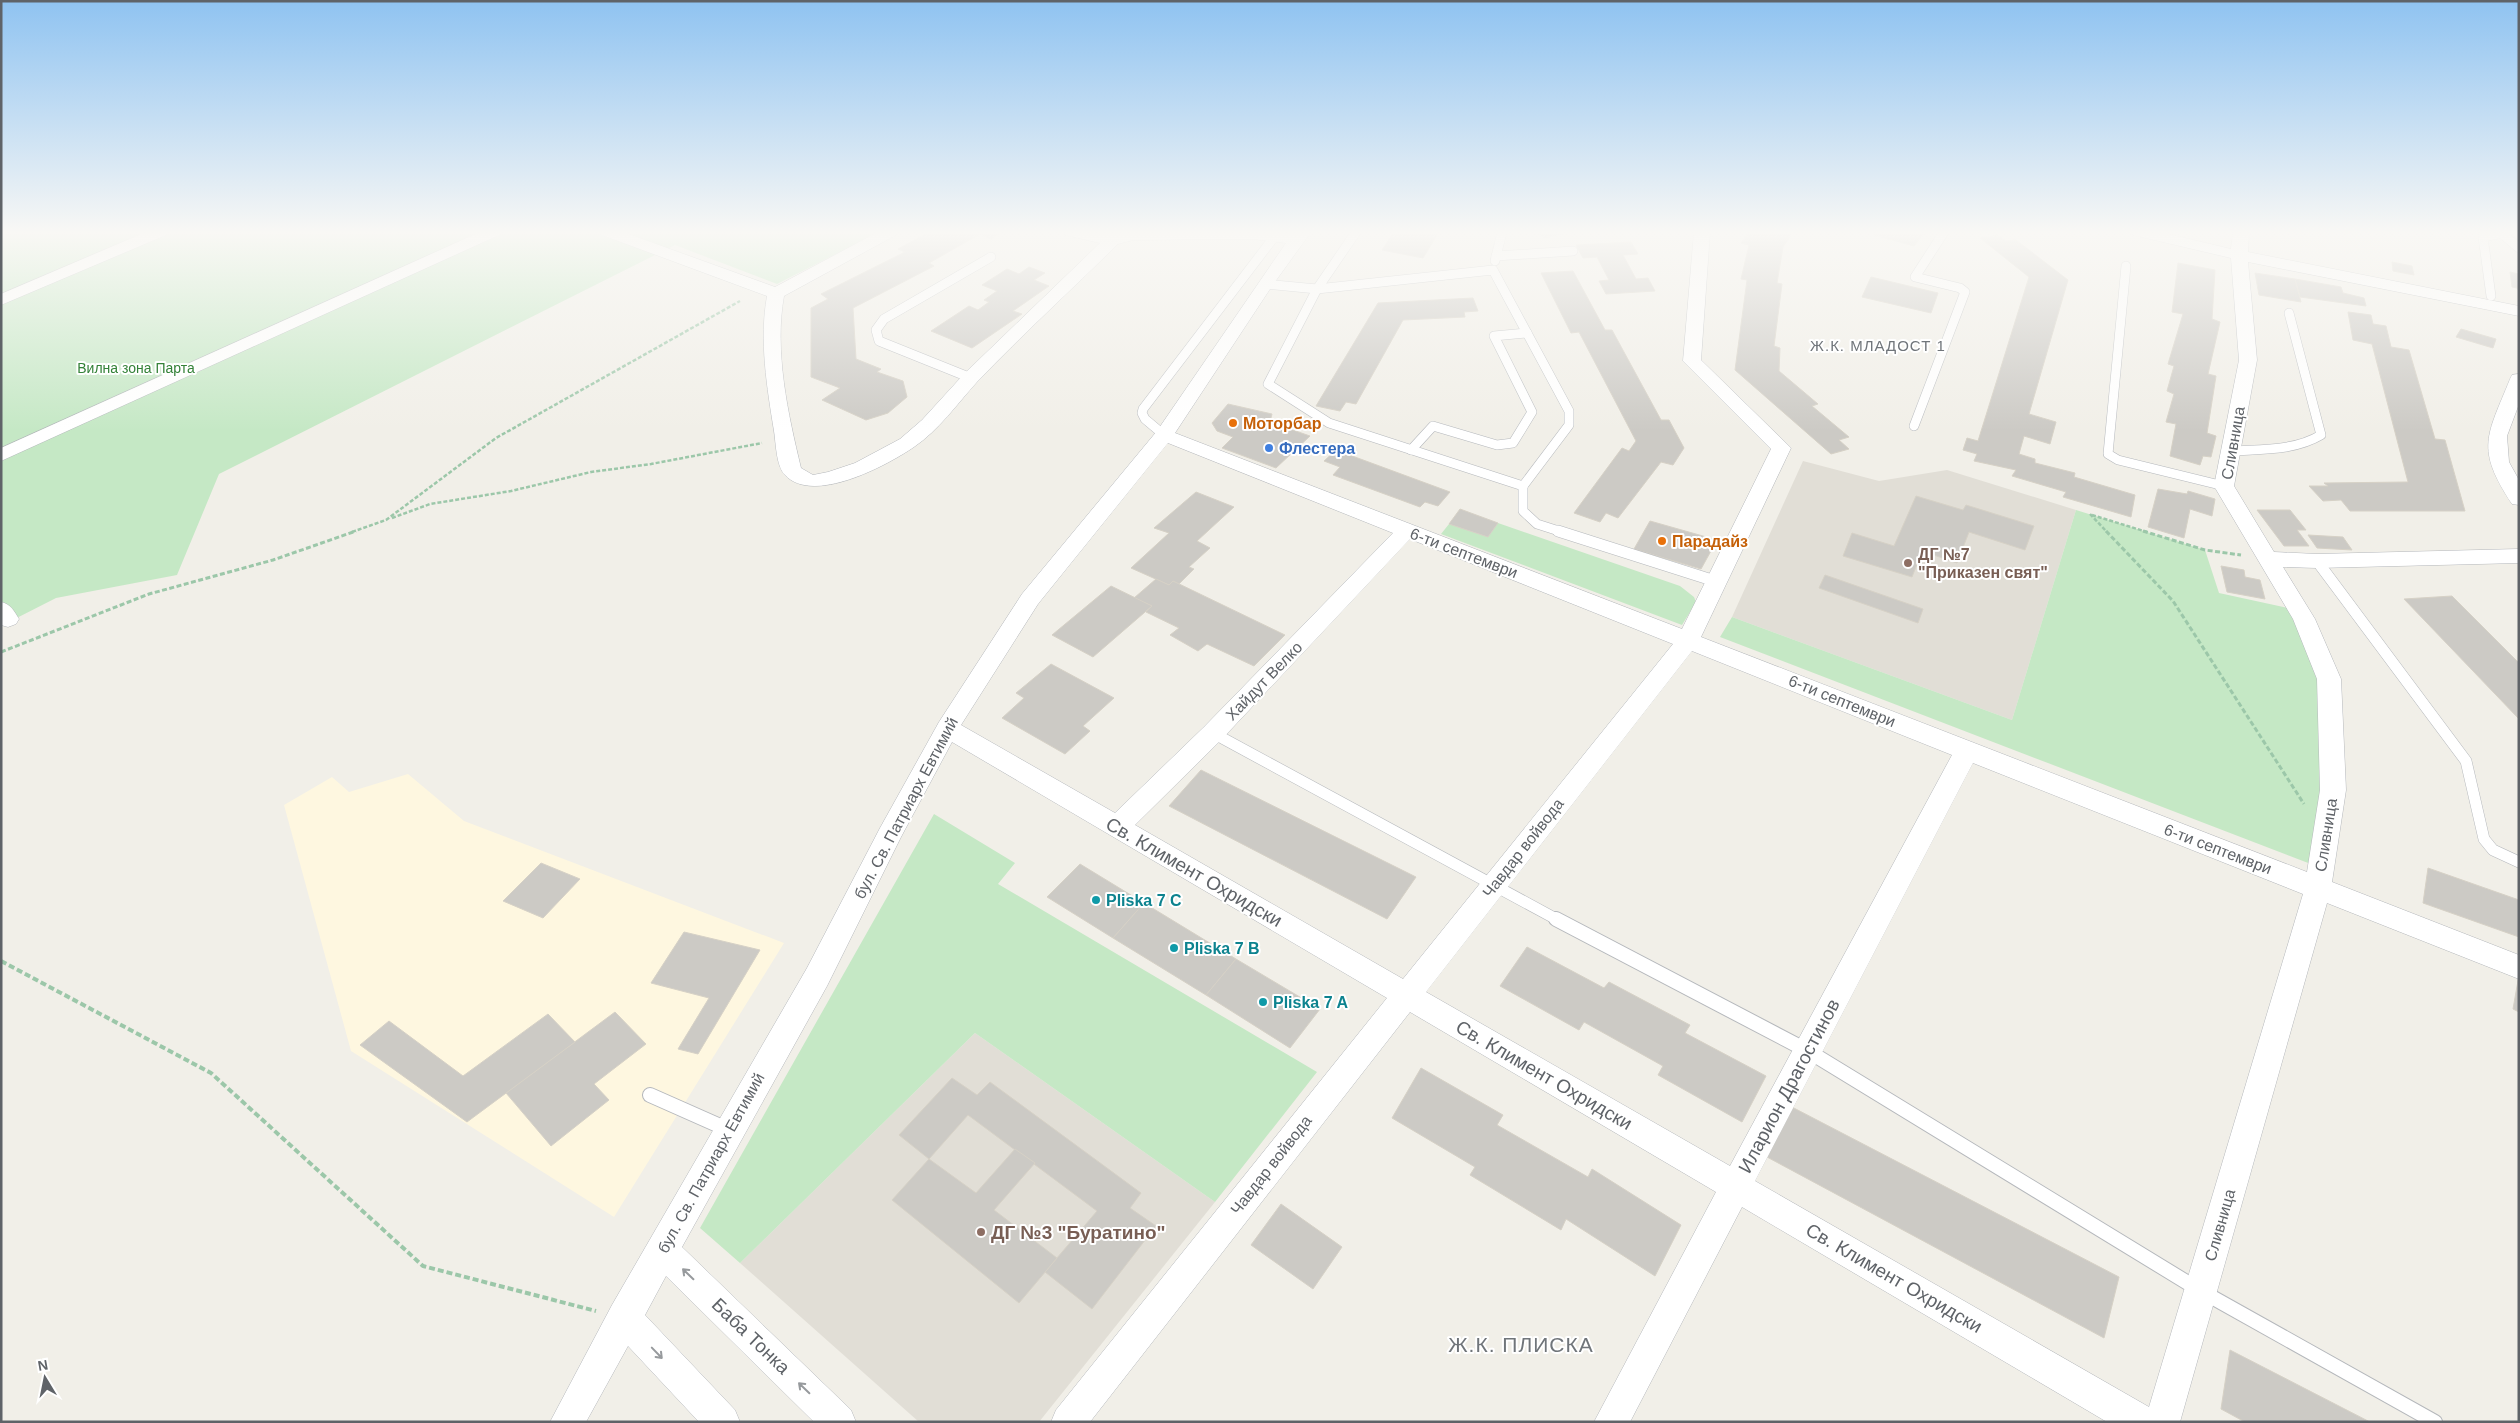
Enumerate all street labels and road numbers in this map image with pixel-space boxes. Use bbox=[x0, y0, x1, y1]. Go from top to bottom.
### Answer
street label: Сливница bbox=[2218, 405, 2248, 481]
street label: 6-ти септември bbox=[1408, 525, 1520, 581]
street label: Хайдут Велко bbox=[1222, 638, 1306, 724]
street label: 6-ти септември bbox=[1786, 672, 1898, 730]
street label: бул. Св. Патриарх Евтимий bbox=[851, 714, 961, 902]
street label: Чавдар войвода bbox=[1479, 795, 1567, 901]
street label: Сливница bbox=[2312, 797, 2340, 873]
street label: Св. Климент Охридски bbox=[1102, 813, 1286, 931]
street label: 6-ти септември bbox=[2162, 821, 2274, 877]
street label: Иларион Драгостинов bbox=[1734, 995, 1844, 1177]
street label: Св. Климент Охридски bbox=[1452, 1016, 1636, 1134]
street label: бул. Св. Патриарх Евтимий bbox=[654, 1070, 768, 1256]
street label: Чавдар войвода bbox=[1227, 1112, 1315, 1218]
street label: Сливница bbox=[2202, 1187, 2238, 1263]
street label: Св. Климент Охридски bbox=[1802, 1219, 1986, 1337]
street label: Баба Тонка bbox=[708, 1294, 795, 1379]

